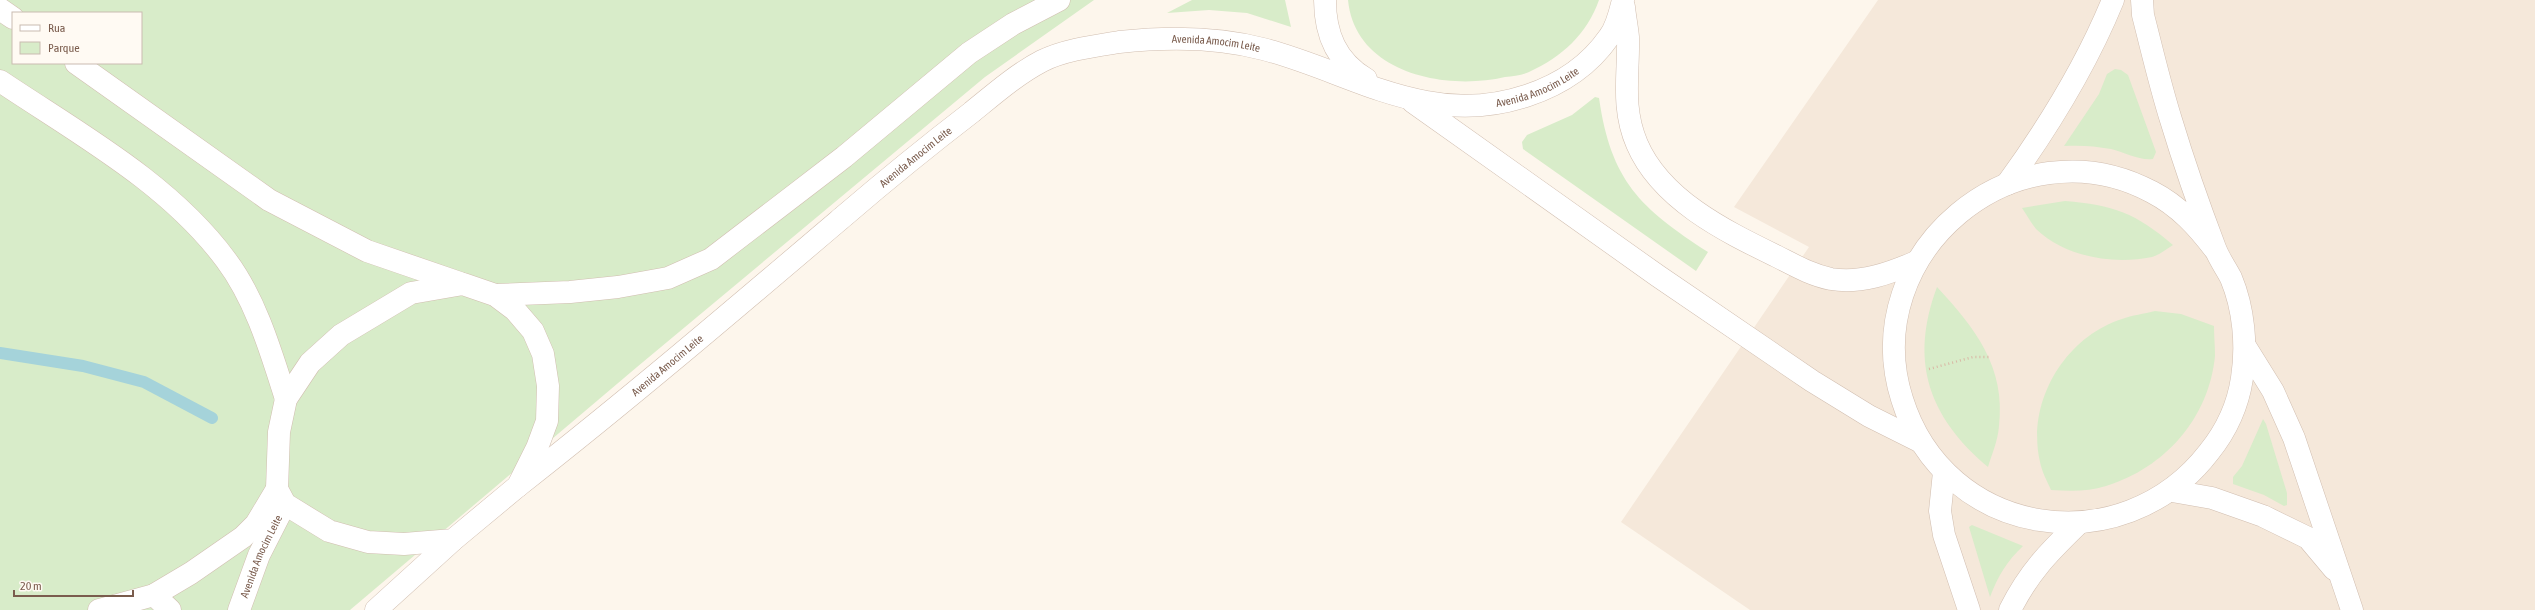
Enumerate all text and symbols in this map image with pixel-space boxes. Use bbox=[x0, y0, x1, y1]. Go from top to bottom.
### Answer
legend bbox=[12, 12, 142, 64]
text: Rua bbox=[48, 21, 65, 35]
street label: Avenida Amocim Leite bbox=[1172, 33, 1262, 54]
text: Parque bbox=[48, 41, 80, 55]
street label: Avenida Amocim Leite bbox=[1495, 65, 1581, 109]
street label: Avenida Amocim Leite bbox=[877, 124, 954, 189]
street label: Avenida Amocim Leite bbox=[629, 332, 705, 398]
street label: Avenida Amocim Leite bbox=[238, 513, 284, 599]
scale bar bbox=[14, 572, 133, 598]
text: 20 m bbox=[20, 579, 42, 593]

